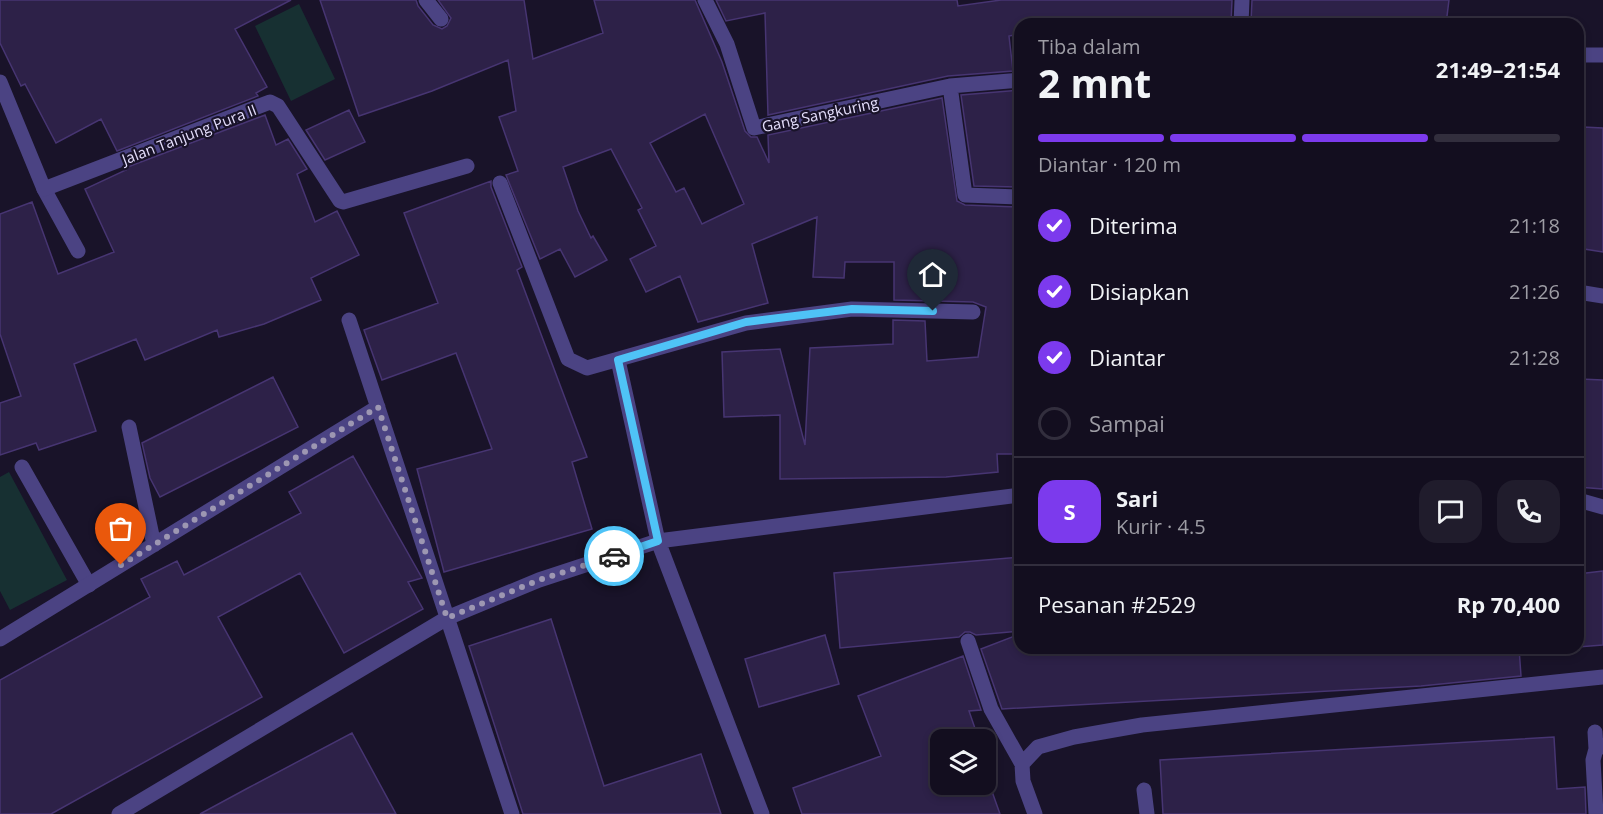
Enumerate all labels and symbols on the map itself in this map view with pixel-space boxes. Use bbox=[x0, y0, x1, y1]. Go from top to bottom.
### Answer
street label: Gang Sangkuring bbox=[760, 92, 880, 136]
street label: Jalan Tanjung Pura II bbox=[117, 99, 259, 170]
pin bbox=[907, 249, 958, 311]
pin bbox=[95, 503, 146, 565]
courier bbox=[584, 526, 644, 586]

